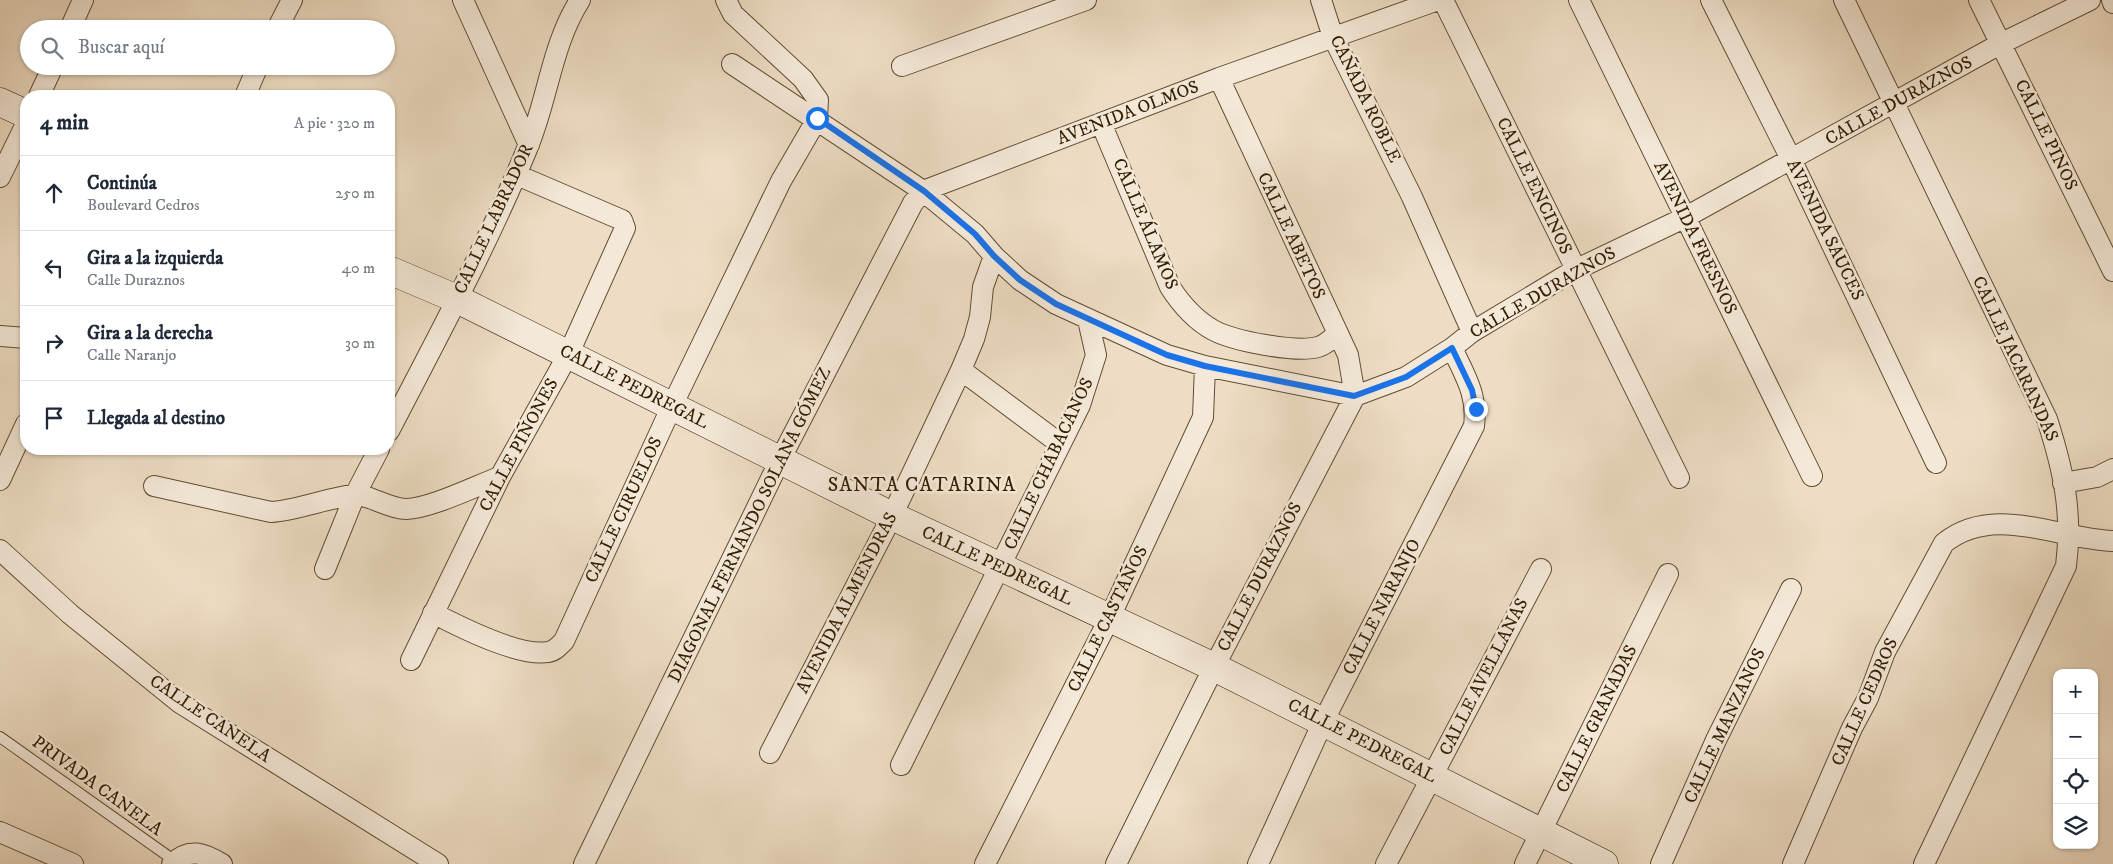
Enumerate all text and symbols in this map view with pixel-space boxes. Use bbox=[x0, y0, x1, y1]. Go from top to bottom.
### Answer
search box bbox=[20, 20, 395, 75]
street label: CAÑADA ROBLE bbox=[1325, 31, 1406, 167]
icon: search bbox=[38, 34, 66, 62]
text: Buscar aquí bbox=[78, 36, 164, 59]
street label: CALLE DURAZNOS bbox=[1822, 51, 1976, 151]
street label: AVENIDA OLMOS bbox=[1054, 76, 1202, 150]
street label: CALLE PINOS bbox=[2010, 76, 2082, 194]
route start bbox=[806, 107, 829, 130]
text: 4 min bbox=[40, 110, 89, 136]
text: A pie · 320 m bbox=[294, 113, 375, 133]
street label: CALLE ENCINOS bbox=[1491, 114, 1577, 258]
street label: CALLE LABRADOR bbox=[450, 140, 539, 298]
street label: CALLE ÁLAMOS bbox=[1107, 155, 1184, 293]
street label: AVENIDA SAUCES bbox=[1781, 156, 1869, 304]
street label: AVENIDA FRESNOS bbox=[1648, 158, 1742, 318]
street label: CALLE ABETOS bbox=[1252, 169, 1330, 303]
text: Continúa bbox=[87, 172, 157, 195]
icon: ahead bbox=[40, 179, 68, 207]
text: 250 m bbox=[335, 183, 375, 203]
text: Boulevard Cedros bbox=[87, 195, 200, 215]
street label: CALLE DURAZNOS bbox=[1466, 242, 1620, 344]
text: Gira a la izquierda bbox=[87, 247, 223, 270]
icon: left bbox=[40, 254, 68, 282]
text: 40 m bbox=[342, 258, 375, 278]
text: Calle Duraznos bbox=[87, 270, 185, 290]
street label: CALLE JACARANDAS bbox=[1967, 273, 2063, 445]
text: Gira a la derecha bbox=[87, 322, 213, 345]
icon: right bbox=[40, 329, 68, 357]
text: 30 m bbox=[345, 333, 375, 353]
street label: CALLE PEDREGAL bbox=[556, 340, 712, 434]
text: Calle Naranjo bbox=[87, 345, 176, 365]
street label: DIAGONAL FERNANDO SOLANA GÓMEZ bbox=[664, 363, 836, 686]
street label: CALLE PIÑONES bbox=[474, 374, 563, 515]
street label: CALLE CHABACANOS bbox=[999, 374, 1099, 554]
route end bbox=[1465, 398, 1488, 421]
icon: arrive bbox=[40, 404, 68, 432]
text: Llegada al destino bbox=[87, 407, 225, 430]
street label: CALLE CIRUELOS bbox=[580, 433, 668, 587]
district label: SANTA CATARINA bbox=[828, 473, 1016, 498]
street label: CALLE DURAZNOS bbox=[1213, 499, 1307, 655]
street label: AVENIDA ALMENDRAS bbox=[792, 509, 902, 697]
street label: CALLE PEDREGAL bbox=[918, 521, 1076, 611]
street label: CALLE NARANJO bbox=[1338, 535, 1426, 679]
street label: CALLE CASTAÑOS bbox=[1062, 542, 1153, 696]
street label: CALLE AVELLANAS bbox=[1435, 594, 1533, 760]
street label: CALLE CEDROS bbox=[1827, 635, 1903, 769]
street label: CALLE GRANADAS bbox=[1552, 641, 1642, 797]
street label: CALLE MANZANOS bbox=[1679, 645, 1771, 807]
map controls bbox=[2053, 669, 2098, 849]
button: + bbox=[2053, 669, 2098, 714]
street label: CALLE CANELA bbox=[145, 670, 275, 768]
street label: CALLE PEDREGAL bbox=[1284, 694, 1440, 788]
button: − bbox=[2053, 714, 2098, 759]
street label: PRIVADA CANELA bbox=[27, 731, 167, 841]
button: locate bbox=[2053, 759, 2098, 804]
button: layers bbox=[2053, 804, 2098, 849]

